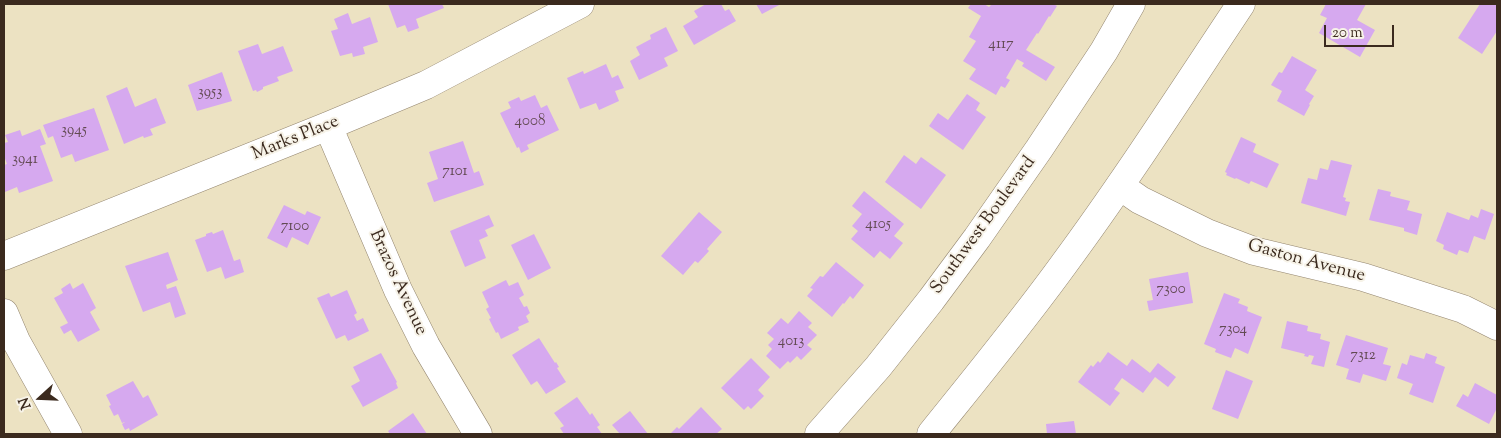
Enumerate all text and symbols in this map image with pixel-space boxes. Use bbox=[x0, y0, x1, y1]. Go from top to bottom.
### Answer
scale bar bbox=[1326, 15, 1396, 47]
text: 20 m bbox=[1332, 23, 1363, 44]
house number: 4117 bbox=[988, 36, 1014, 54]
house number: 3953 bbox=[198, 84, 222, 102]
street label: Marks Place bbox=[249, 112, 343, 166]
house number: 4008 bbox=[515, 113, 545, 131]
house number: 3945 bbox=[61, 122, 87, 140]
house number: 3941 bbox=[12, 151, 38, 169]
street label: Southwest Boulevard bbox=[927, 153, 1041, 299]
house number: 7101 bbox=[442, 163, 468, 181]
house number: 4105 bbox=[865, 216, 891, 234]
house number: 7100 bbox=[281, 218, 309, 236]
street label: Brazos Avenue bbox=[363, 227, 431, 339]
street label: Gaston Avenue bbox=[1245, 236, 1367, 288]
house number: 7300 bbox=[1156, 281, 1186, 299]
house number: 7304 bbox=[1219, 321, 1247, 339]
house number: 4013 bbox=[778, 333, 804, 351]
house number: 7312 bbox=[1350, 347, 1376, 365]
north arrow bbox=[15, 373, 65, 423]
text: N bbox=[15, 394, 37, 412]

